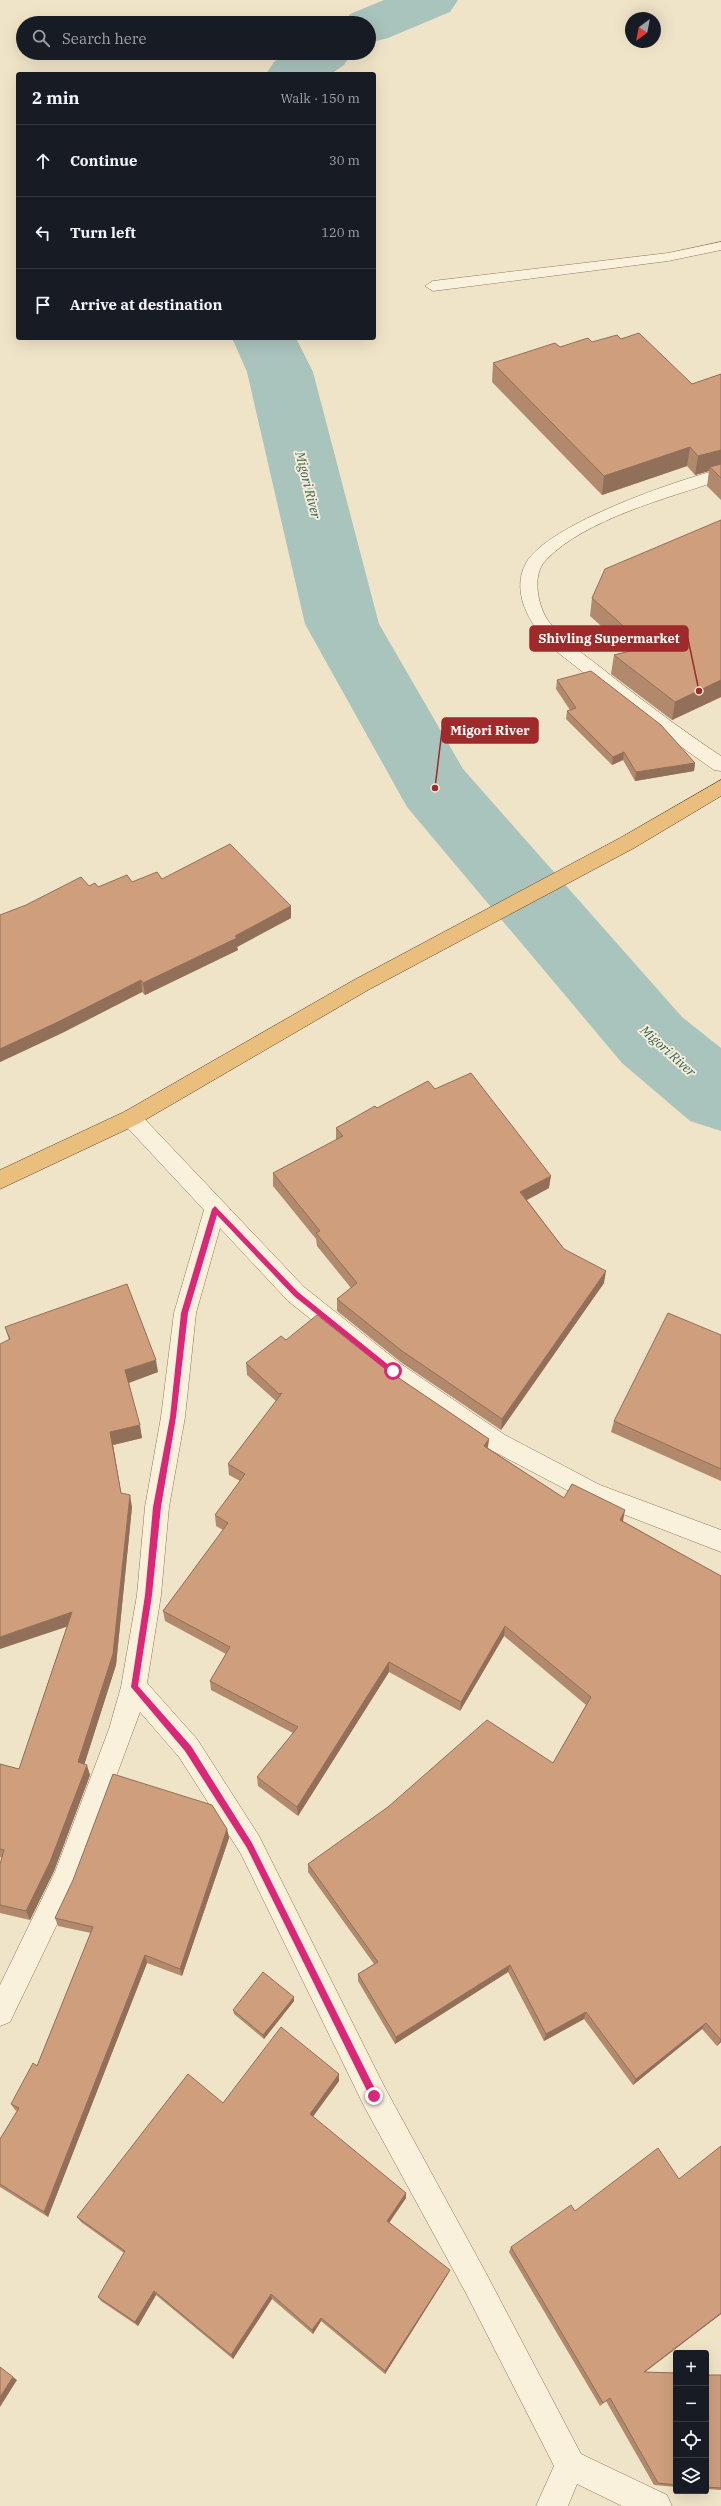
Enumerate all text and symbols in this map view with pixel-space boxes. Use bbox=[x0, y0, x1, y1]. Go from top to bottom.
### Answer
north arrow bbox=[625, 12, 661, 48]
search box bbox=[16, 16, 376, 60]
icon: search bbox=[30, 27, 52, 49]
text: Search here bbox=[62, 29, 147, 48]
text: 2 min bbox=[32, 87, 80, 109]
text: Walk · 150 m bbox=[281, 90, 360, 107]
icon: ahead bbox=[32, 150, 54, 172]
text: Continue bbox=[70, 151, 137, 170]
text: 30 m bbox=[329, 152, 360, 169]
icon: left bbox=[32, 222, 54, 244]
text: Turn left bbox=[70, 223, 136, 242]
text: 120 m bbox=[321, 224, 360, 241]
icon: arrive bbox=[32, 294, 54, 316]
text: Arrive at destination bbox=[70, 295, 222, 314]
water label: Migori River bbox=[291, 449, 325, 521]
callout: Shivling Supermarket bbox=[530, 626, 688, 651]
text: Shivling Supermarket bbox=[538, 630, 680, 647]
callout: Migori River bbox=[442, 718, 538, 743]
text: Migori River bbox=[450, 722, 530, 739]
water label: Migori River bbox=[636, 1021, 699, 1080]
route start bbox=[384, 1362, 402, 1380]
route end bbox=[365, 2087, 383, 2105]
map controls bbox=[673, 2350, 709, 2494]
button: + bbox=[673, 2350, 709, 2386]
button: − bbox=[673, 2386, 709, 2422]
button: locate bbox=[673, 2422, 709, 2458]
button: layers bbox=[673, 2458, 709, 2494]

